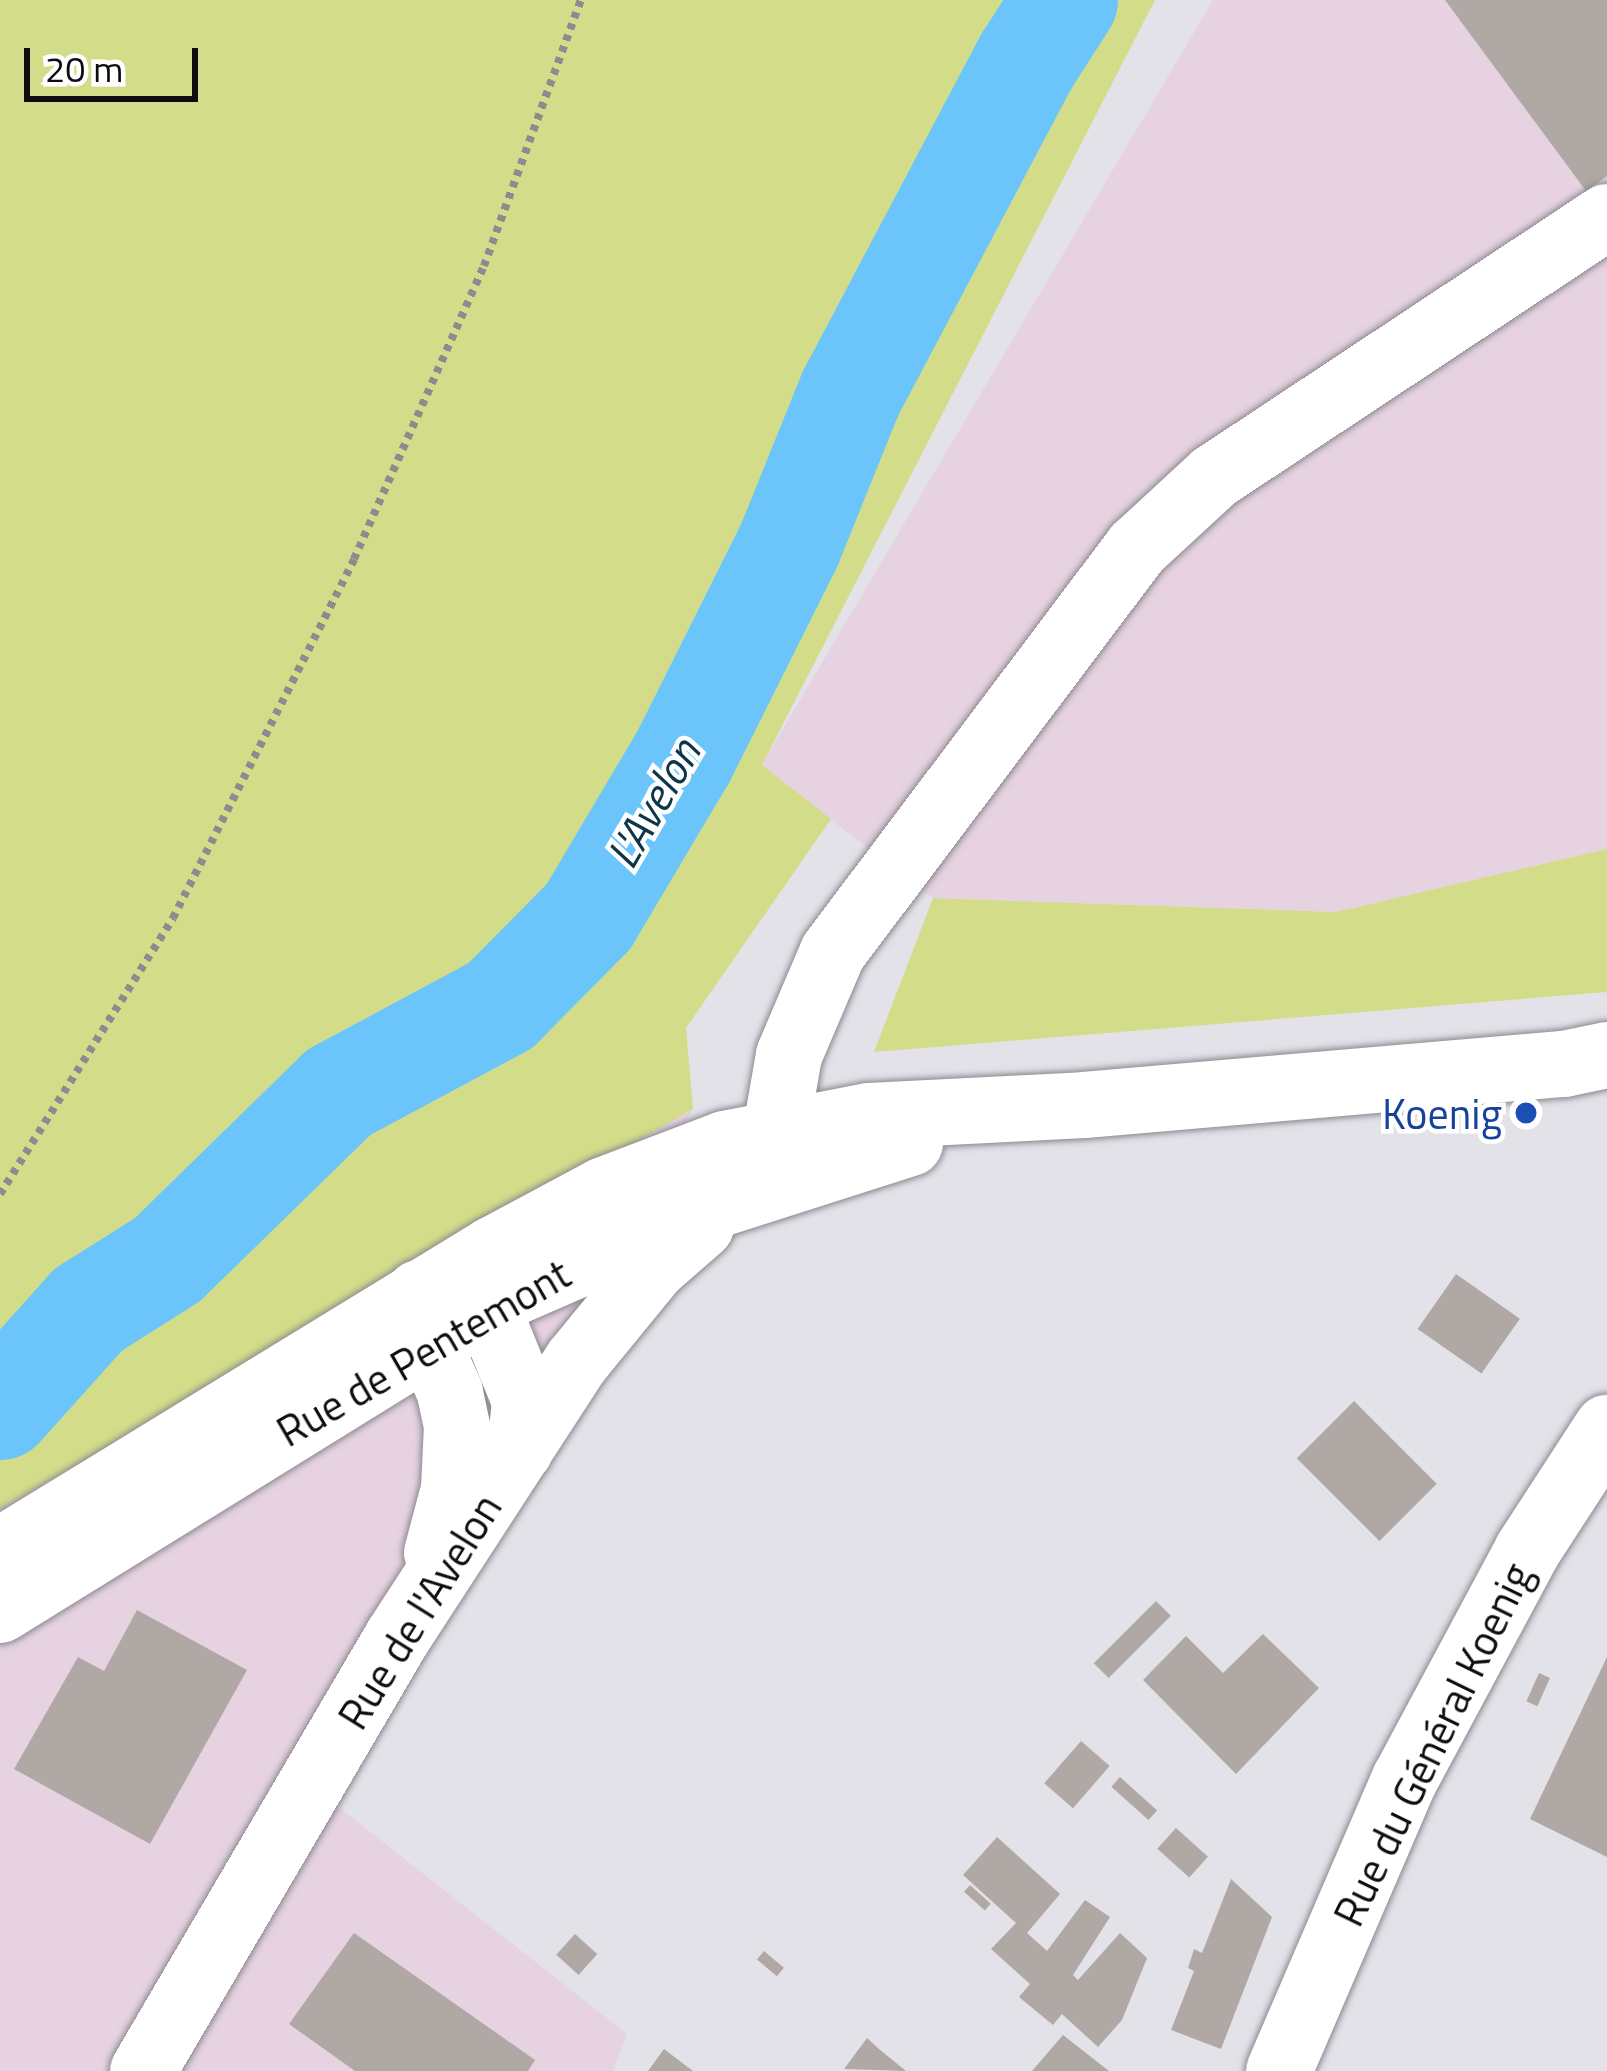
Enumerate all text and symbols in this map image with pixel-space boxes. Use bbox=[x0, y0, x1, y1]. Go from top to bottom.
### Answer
scale bar bbox=[30, 24, 204, 98]
text: 20 m bbox=[45, 41, 123, 96]
water label: L'Avelon bbox=[595, 729, 711, 877]
place label: Koenig bbox=[1382, 1088, 1502, 1138]
marker: Koenig bbox=[1513, 1100, 1539, 1126]
street label: Rue de Pentemont bbox=[268, 1248, 578, 1456]
street label: Rue de l'Avelon bbox=[327, 1484, 511, 1738]
street label: Rue du Général Koenig bbox=[1322, 1554, 1542, 1934]

